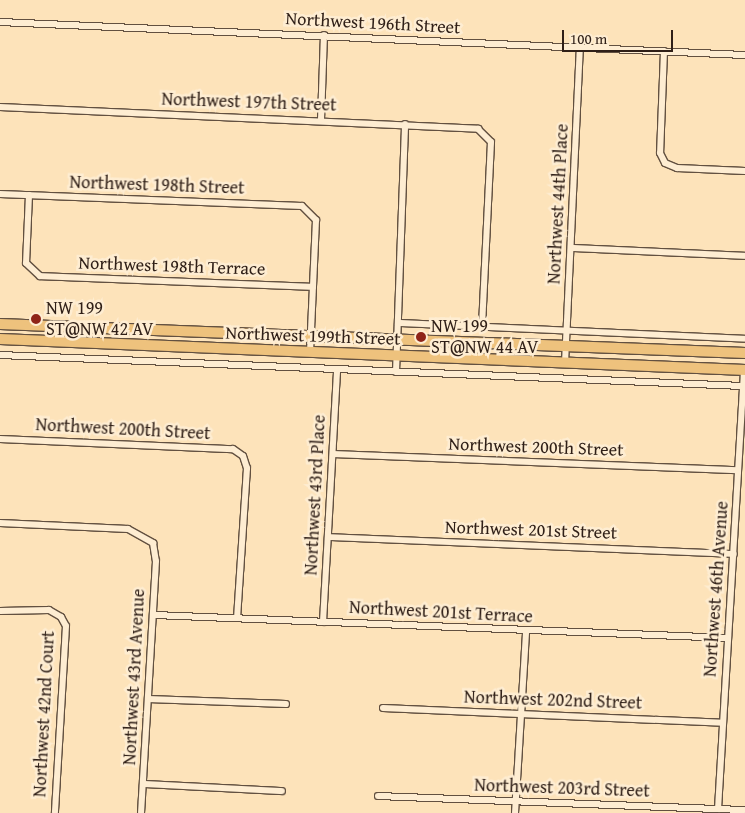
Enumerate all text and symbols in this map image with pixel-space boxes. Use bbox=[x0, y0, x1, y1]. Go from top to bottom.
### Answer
street label: Northwest 196th Street bbox=[285, 8, 461, 38]
scale bar bbox=[565, 20, 676, 52]
text: 100 m bbox=[570, 28, 607, 49]
street label: Northwest 197th Street bbox=[161, 88, 337, 116]
street label: Northwest 44th Place bbox=[543, 123, 573, 285]
street label: Northwest 198th Street bbox=[69, 171, 245, 199]
street label: Northwest 198th Terrace bbox=[78, 252, 266, 280]
place label: NW 199 ST@NW 42 AV bbox=[46, 298, 153, 340]
marker: NW 199 ST@NW 42 AV bbox=[30, 313, 42, 325]
place label: NW 199 ST@NW 44 AV bbox=[431, 316, 538, 358]
street label: Northwest 199th Street bbox=[225, 322, 401, 350]
marker: NW 199 ST@NW 44 AV bbox=[415, 331, 427, 343]
street label: Northwest 200th Street bbox=[35, 414, 211, 444]
street label: Northwest 43rd Place bbox=[300, 414, 330, 576]
street label: Northwest 200th Street bbox=[448, 433, 624, 461]
street label: Northwest 46th Avenue bbox=[699, 500, 733, 678]
street label: Northwest 201st Street bbox=[445, 516, 617, 544]
street label: Northwest 43rd Avenue bbox=[119, 588, 149, 766]
street label: Northwest 201st Terrace bbox=[349, 596, 533, 628]
street label: Northwest 42nd Court bbox=[29, 630, 59, 798]
street label: Northwest 202nd Street bbox=[463, 686, 643, 714]
street label: Northwest 203rd Street bbox=[474, 774, 650, 802]

